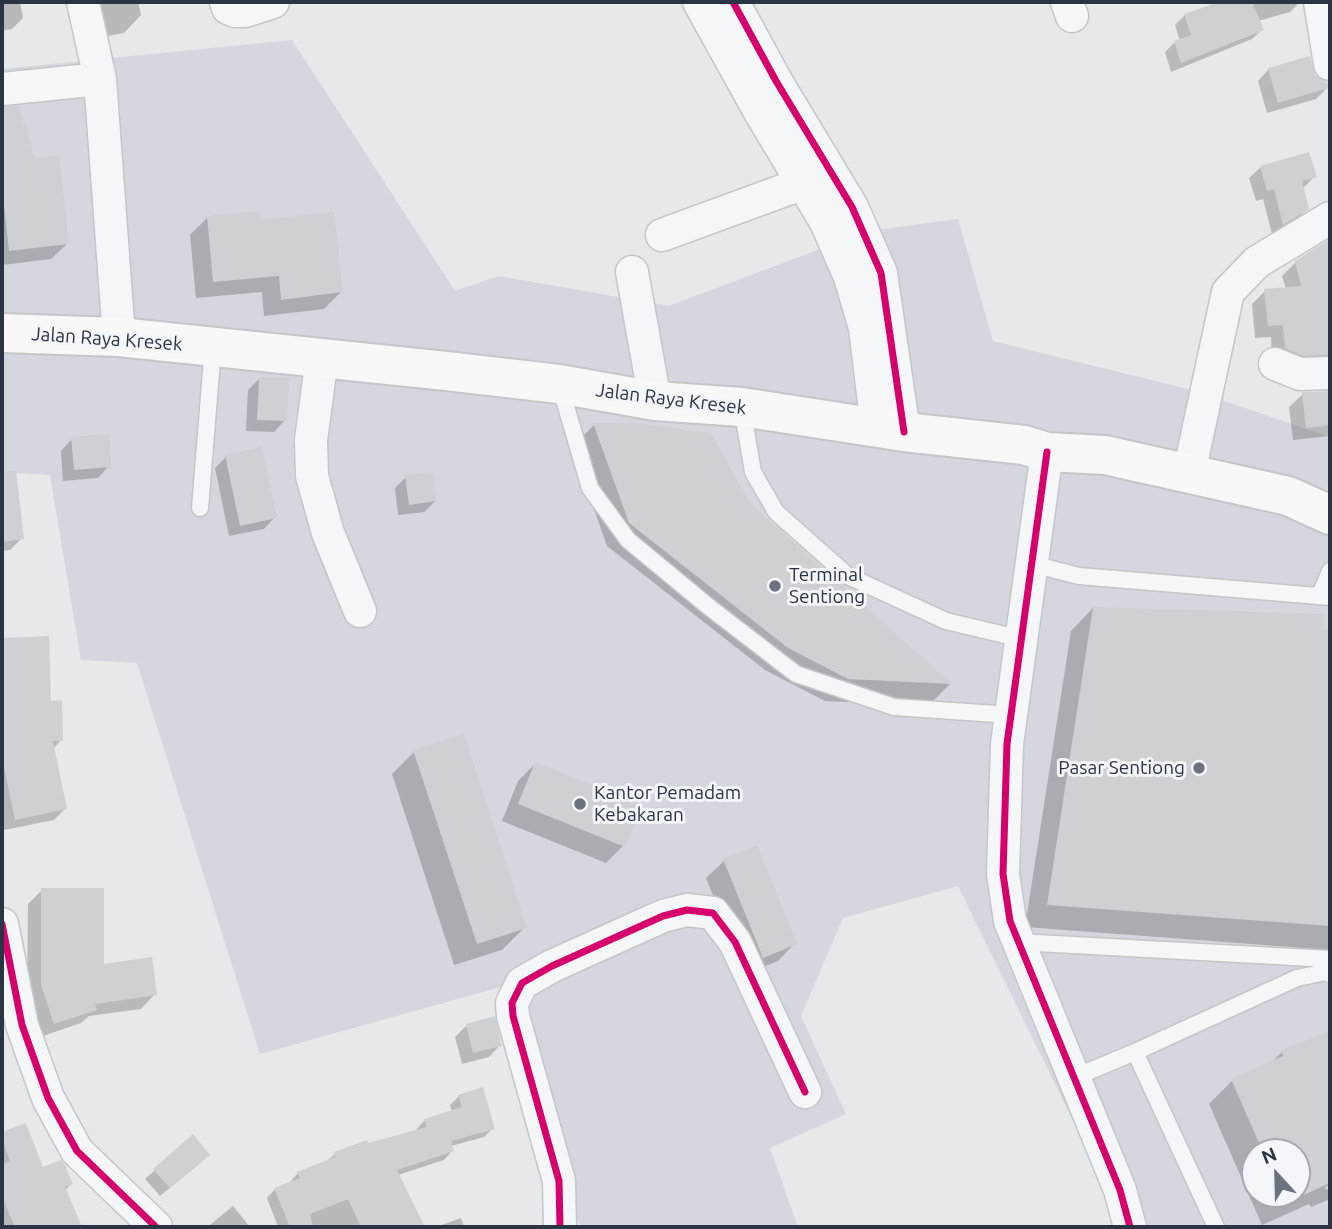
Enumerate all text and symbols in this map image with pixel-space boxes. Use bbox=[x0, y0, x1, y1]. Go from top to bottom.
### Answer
street label: Jalan Raya Kresek bbox=[31, 322, 183, 356]
street label: Jalan Raya Kresek bbox=[594, 378, 748, 420]
place label: Terminal Sentiong bbox=[789, 564, 865, 608]
marker: Terminal Sentiong bbox=[767, 578, 783, 594]
place label: Pasar Sentiong bbox=[1058, 757, 1185, 779]
marker: Pasar Sentiong bbox=[1191, 760, 1207, 776]
place label: Kantor Pemadam Kebakaran bbox=[594, 782, 741, 826]
marker: Kantor Pemadam Kebakaran bbox=[572, 796, 588, 812]
north arrow bbox=[1241, 1138, 1311, 1208]
text: N bbox=[1258, 1143, 1280, 1168]

